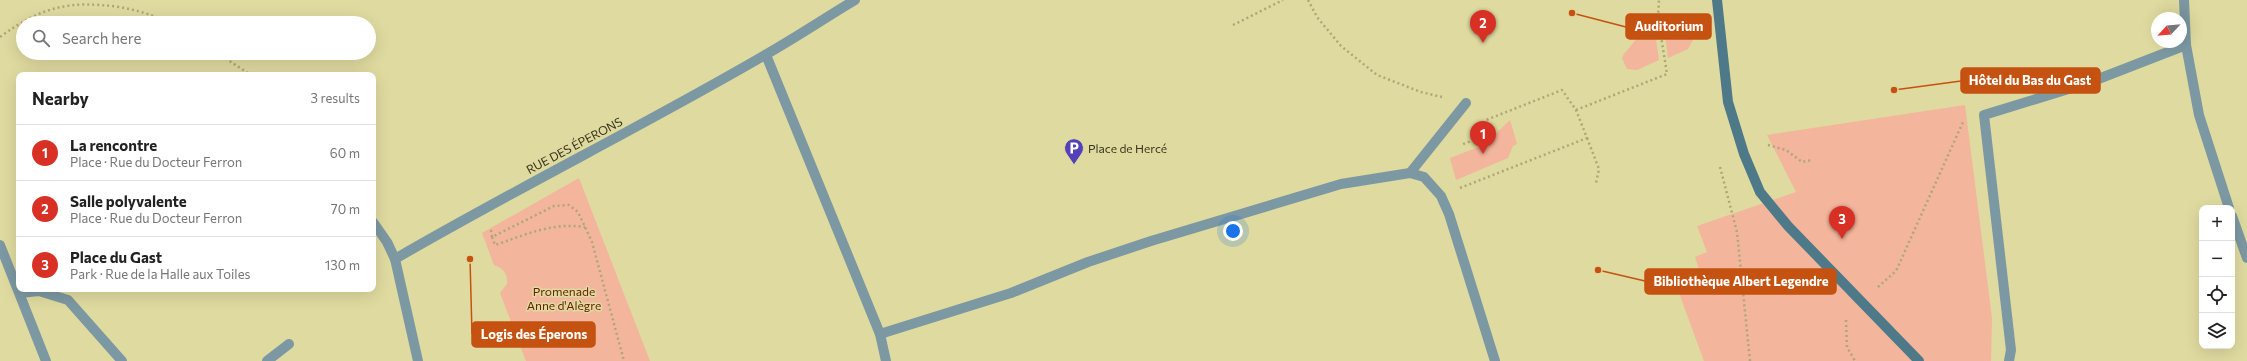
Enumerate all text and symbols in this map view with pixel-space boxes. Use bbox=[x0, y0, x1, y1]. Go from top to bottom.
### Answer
pin: 2 bbox=[1470, 10, 1496, 43]
north arrow bbox=[2151, 12, 2187, 48]
callout: Auditorium bbox=[1626, 14, 1711, 39]
search box bbox=[16, 16, 376, 60]
text: Auditorium bbox=[1635, 18, 1703, 34]
icon: search bbox=[30, 27, 52, 49]
text: Search here bbox=[62, 29, 141, 47]
callout: Hôtel du Bas du Gast bbox=[1961, 68, 2100, 93]
text: Hôtel du Bas du Gast bbox=[1969, 72, 2092, 88]
text: Nearby bbox=[32, 88, 89, 109]
text: 3 results bbox=[311, 90, 360, 106]
street label: RUE DES ÉPERONS bbox=[524, 114, 624, 176]
pin: 1 bbox=[1470, 121, 1496, 154]
text: La rencontre bbox=[70, 136, 157, 154]
parking icon: Place de Hercé bbox=[1063, 137, 1085, 165]
place label: Place de Hercé bbox=[1088, 141, 1167, 155]
text: 1 bbox=[42, 145, 48, 161]
text: 60 m bbox=[330, 145, 360, 161]
text: Place · Rue du Docteur Ferron bbox=[70, 154, 242, 170]
text: Salle polyvalente bbox=[70, 192, 187, 210]
text: 2 bbox=[41, 201, 49, 217]
text: 70 m bbox=[331, 201, 360, 217]
map controls bbox=[2199, 205, 2235, 349]
button: + bbox=[2199, 205, 2235, 241]
pin: 3 bbox=[1829, 206, 1855, 239]
text: Place · Rue du Docteur Ferron bbox=[70, 210, 242, 226]
your location bbox=[1223, 221, 1243, 241]
button: − bbox=[2199, 241, 2235, 277]
text: Place du Gast bbox=[70, 248, 162, 266]
text: 3 bbox=[41, 257, 49, 273]
text: 130 m bbox=[325, 257, 360, 273]
text: Park · Rue de la Halle aux Toiles bbox=[70, 266, 250, 282]
callout: Bibliothèque Albert Legendre bbox=[1645, 269, 1836, 294]
text: Bibliothèque Albert Legendre bbox=[1653, 273, 1829, 289]
button: locate bbox=[2199, 277, 2235, 313]
park label: Promenade Anne d'Alègre bbox=[527, 284, 601, 312]
button: layers bbox=[2199, 313, 2235, 349]
callout: Logis des Éperons bbox=[472, 322, 595, 347]
text: Logis des Éperons bbox=[481, 326, 587, 342]

